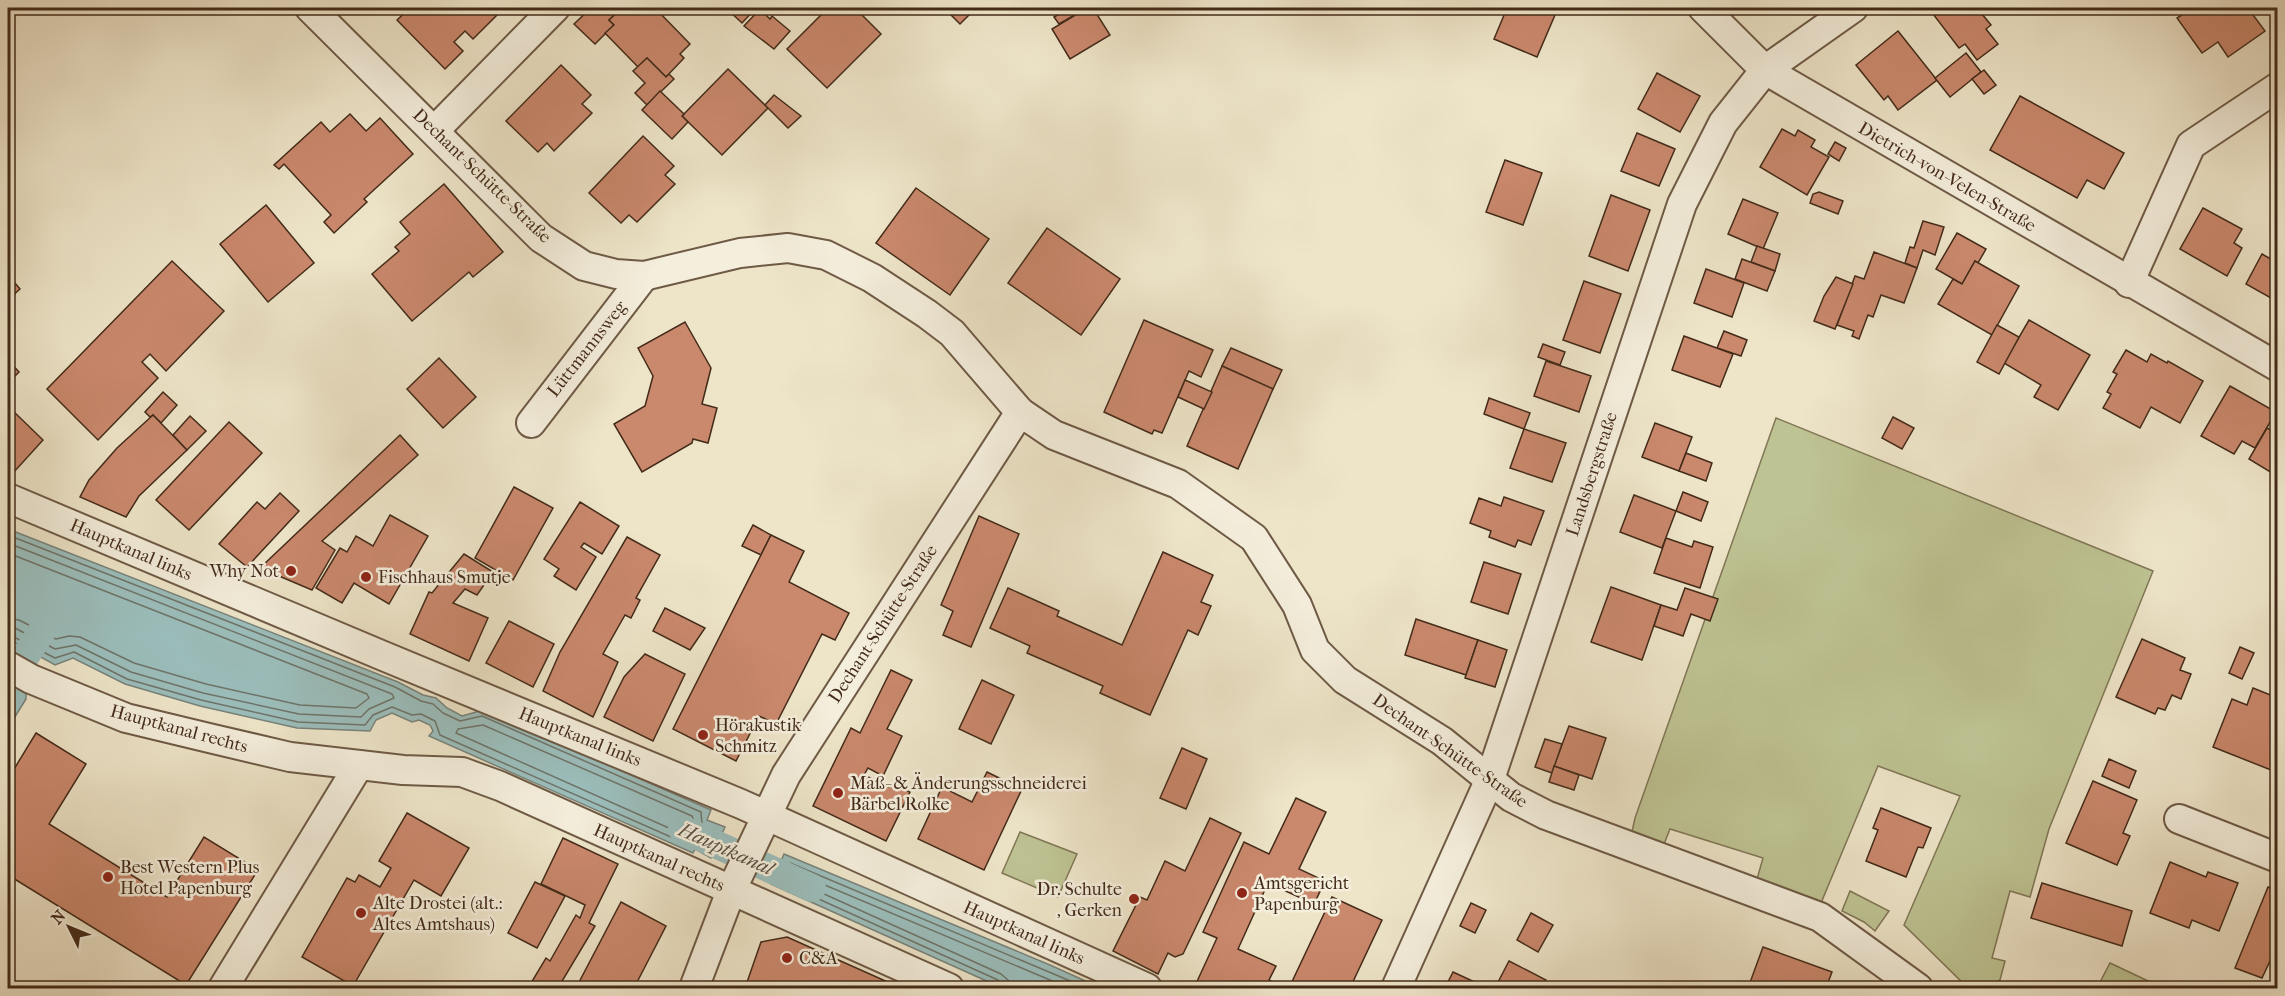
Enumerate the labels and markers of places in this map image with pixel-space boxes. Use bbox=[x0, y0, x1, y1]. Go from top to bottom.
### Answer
place label: Why Not bbox=[209, 561, 280, 582]
marker: Why Not bbox=[284, 564, 298, 578]
place label: Fischhaus Smutje bbox=[378, 567, 511, 588]
marker: Fischhaus Smutje bbox=[359, 570, 373, 584]
place label: Hörakustik Schmitz bbox=[715, 715, 802, 757]
marker: Hörakustik Schmitz bbox=[696, 728, 710, 742]
place label: Maß- & Änderungsschneiderei Bärbel Rolke bbox=[850, 772, 1087, 815]
marker: Maß- & Änderungsschneiderei Bärbel Rolke bbox=[831, 786, 845, 800]
place label: Best Western Plus Hotel Papenburg bbox=[120, 857, 260, 899]
marker: Best Western Plus Hotel Papenburg bbox=[101, 870, 115, 884]
place label: Amtsgericht Papenburg bbox=[1253, 873, 1350, 915]
place label: Dr. Schulte , Gerken bbox=[1036, 879, 1123, 921]
marker: Amtsgericht Papenburg bbox=[1235, 886, 1249, 900]
marker: Dr. Schulte , Gerken bbox=[1127, 892, 1141, 906]
place label: Alte Drostei (alt.: Altes Amtshaus) bbox=[372, 893, 503, 935]
marker: Alte Drostei (alt.: Altes Amtshaus) bbox=[354, 906, 368, 920]
place label: C&A bbox=[799, 948, 838, 969]
marker: C&A bbox=[780, 951, 794, 965]

